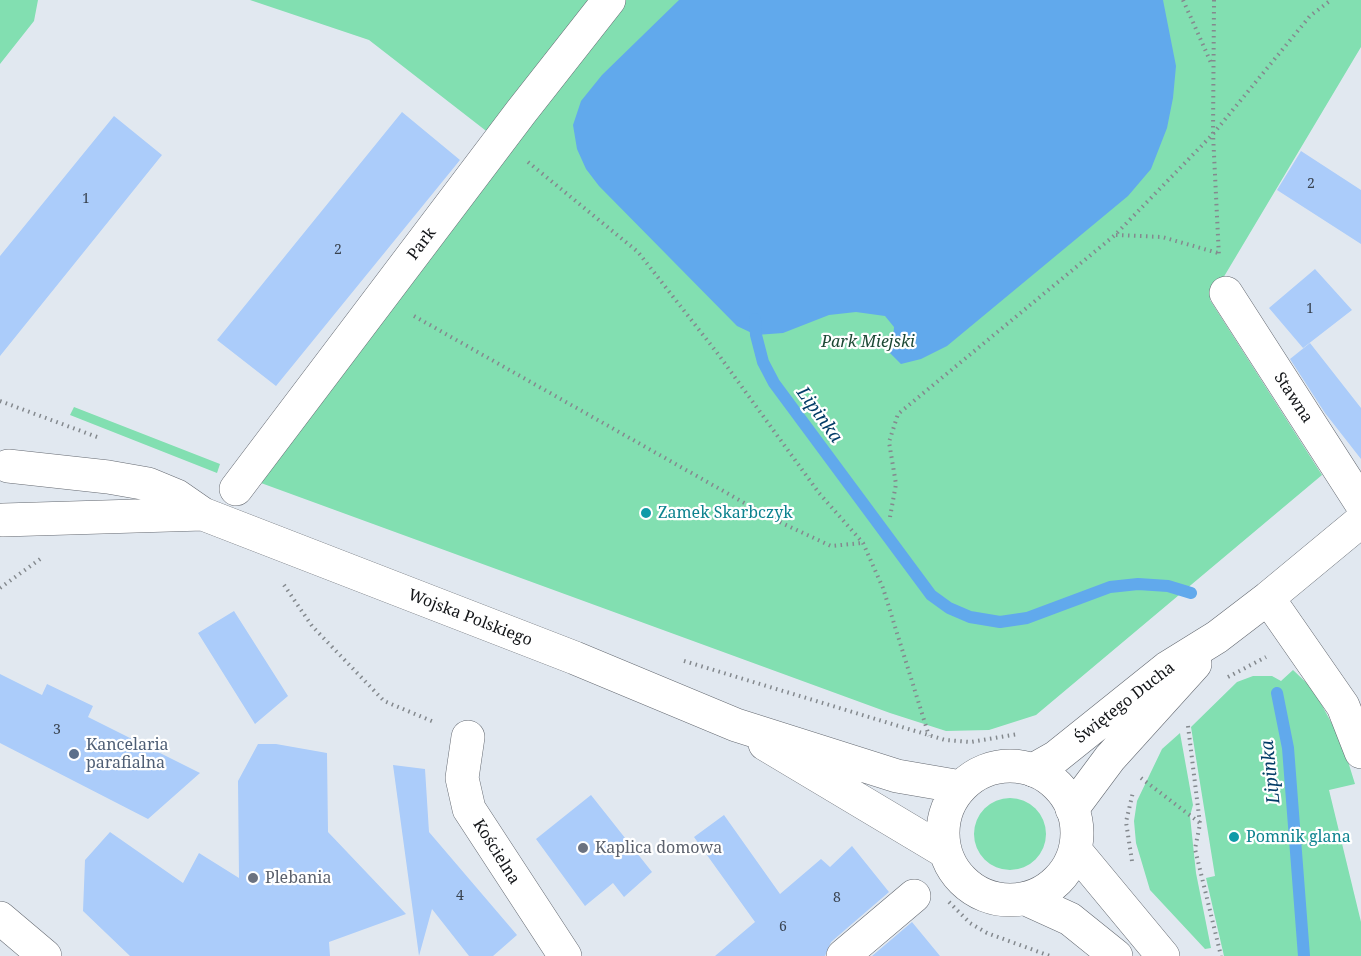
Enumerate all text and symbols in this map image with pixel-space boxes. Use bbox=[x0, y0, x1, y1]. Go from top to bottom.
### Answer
house number: 2 bbox=[1307, 176, 1315, 192]
house number: 1 bbox=[82, 191, 90, 207]
street label: Park bbox=[404, 224, 440, 264]
house number: 2 bbox=[334, 242, 342, 258]
house number: 1 bbox=[1306, 301, 1314, 317]
park label: Park Miejski bbox=[821, 332, 915, 352]
street label: Stawna bbox=[1270, 369, 1316, 427]
water label: Lipinka bbox=[791, 383, 847, 447]
place label: Zamek Skarbczyk bbox=[658, 503, 793, 523]
marker: Zamek Skarbczyk bbox=[639, 506, 653, 520]
street label: Wojska Polskiego bbox=[405, 585, 535, 651]
street label: Świętego Ducha bbox=[1071, 658, 1179, 748]
house number: 3 bbox=[53, 722, 61, 738]
place label: Kancelaria parafialna bbox=[86, 735, 169, 773]
water label: Lipinka bbox=[1257, 739, 1285, 805]
marker: Kancelaria parafialna bbox=[67, 747, 81, 761]
street label: Kościelna bbox=[468, 816, 524, 888]
place label: Pomnik glana bbox=[1246, 827, 1351, 847]
marker: Pomnik glana bbox=[1227, 830, 1241, 844]
place label: Kaplica domowa bbox=[595, 838, 722, 858]
marker: Kaplica domowa bbox=[576, 841, 590, 855]
place label: Plebania bbox=[265, 868, 331, 888]
marker: Plebania bbox=[246, 871, 260, 885]
house number: 4 bbox=[456, 888, 464, 904]
house number: 8 bbox=[833, 890, 841, 906]
house number: 6 bbox=[779, 919, 787, 935]

